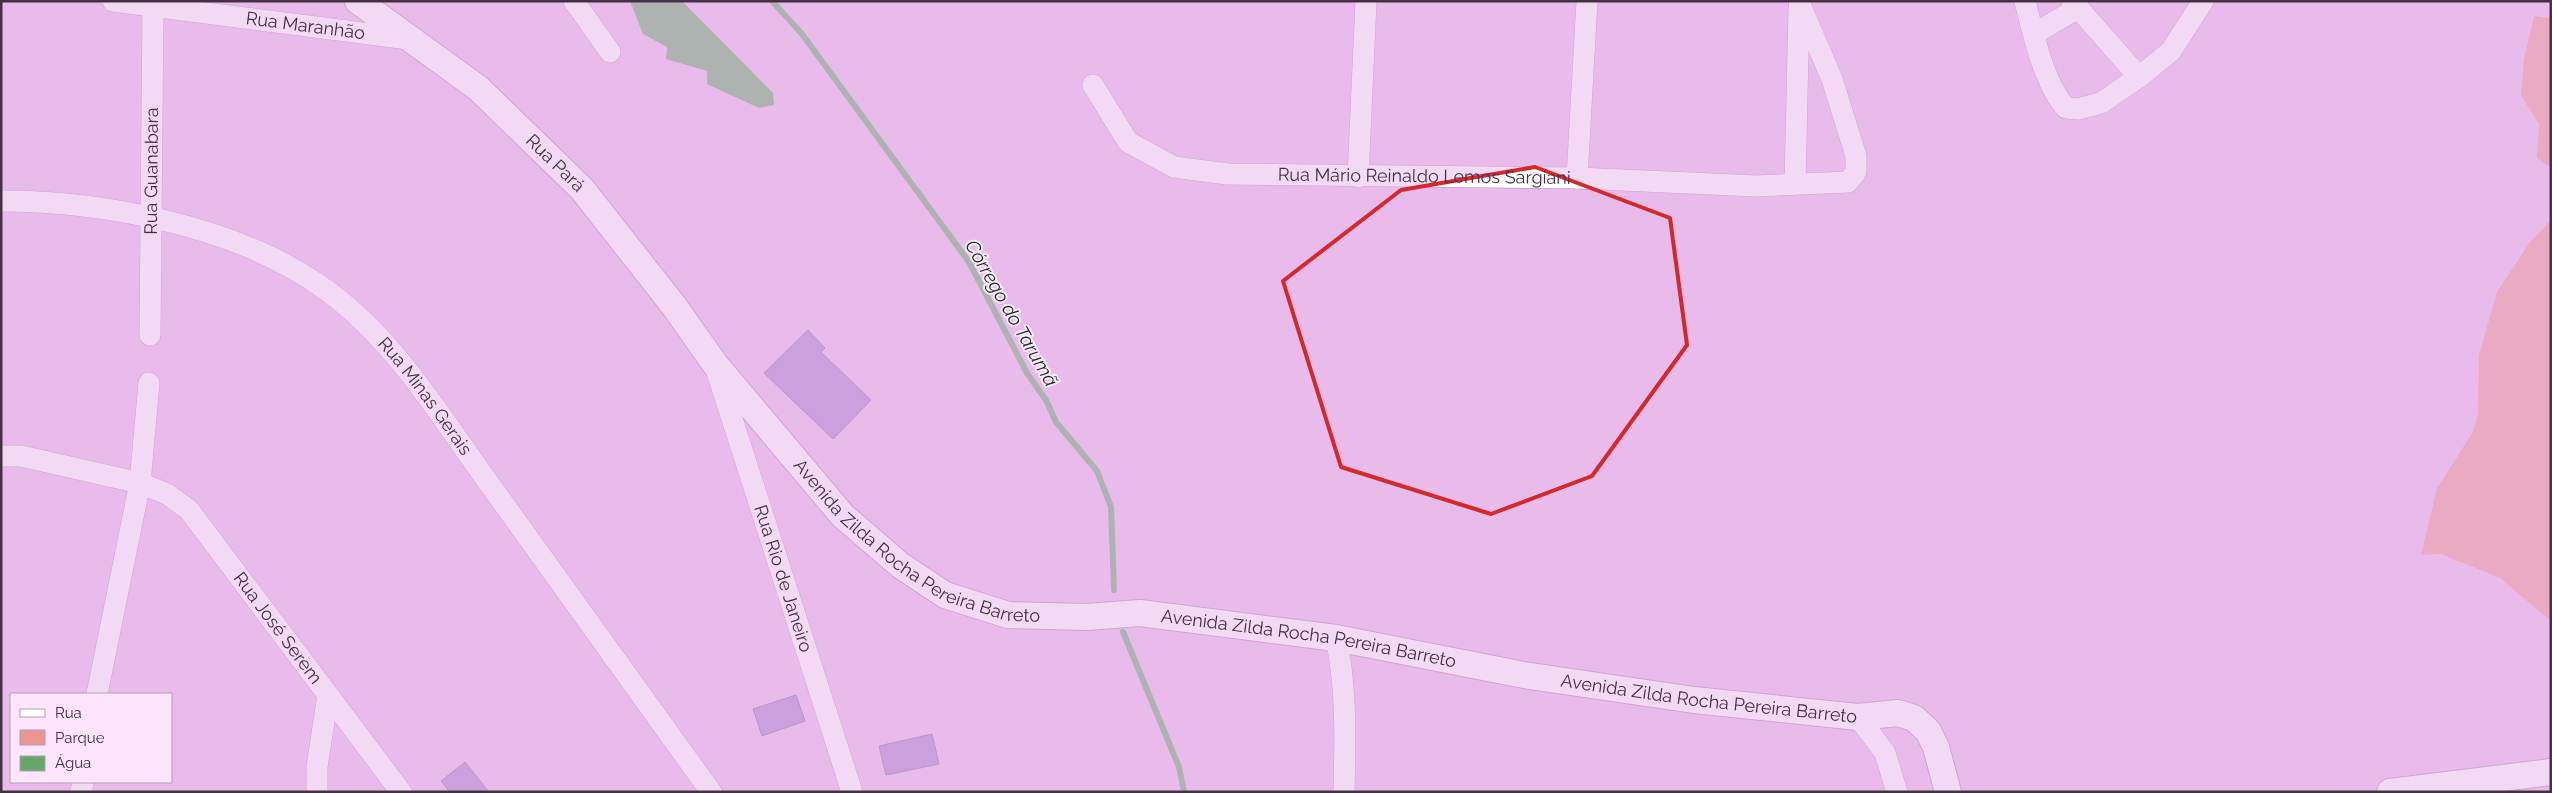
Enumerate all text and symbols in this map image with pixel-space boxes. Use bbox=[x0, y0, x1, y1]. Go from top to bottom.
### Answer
street label: Rua Maranhão bbox=[245, 7, 367, 43]
street label: Rua Guanabara bbox=[140, 107, 162, 235]
street label: Rua Pará bbox=[522, 130, 589, 196]
street label: Rua Mário Reinaldo Lemos Sargiani bbox=[1278, 164, 1571, 188]
water label: Córrego do Tarumã bbox=[961, 236, 1063, 390]
street label: Rua Minas Gerais bbox=[374, 333, 477, 459]
street label: Avenida Zilda Rocha Pereira Barreto bbox=[790, 455, 1041, 626]
street label: Rua Rio de Janeiro bbox=[750, 502, 817, 655]
street label: Rua José Serem bbox=[229, 568, 327, 688]
street label: Avenida Zilda Rocha Pereira Barreto bbox=[1160, 605, 1458, 671]
street label: Avenida Zilda Rocha Pereira Barreto bbox=[1559, 670, 1858, 727]
legend bbox=[10, 693, 172, 783]
text: Rua bbox=[55, 704, 82, 722]
text: Parque bbox=[55, 729, 105, 747]
text: Água bbox=[55, 754, 91, 772]

